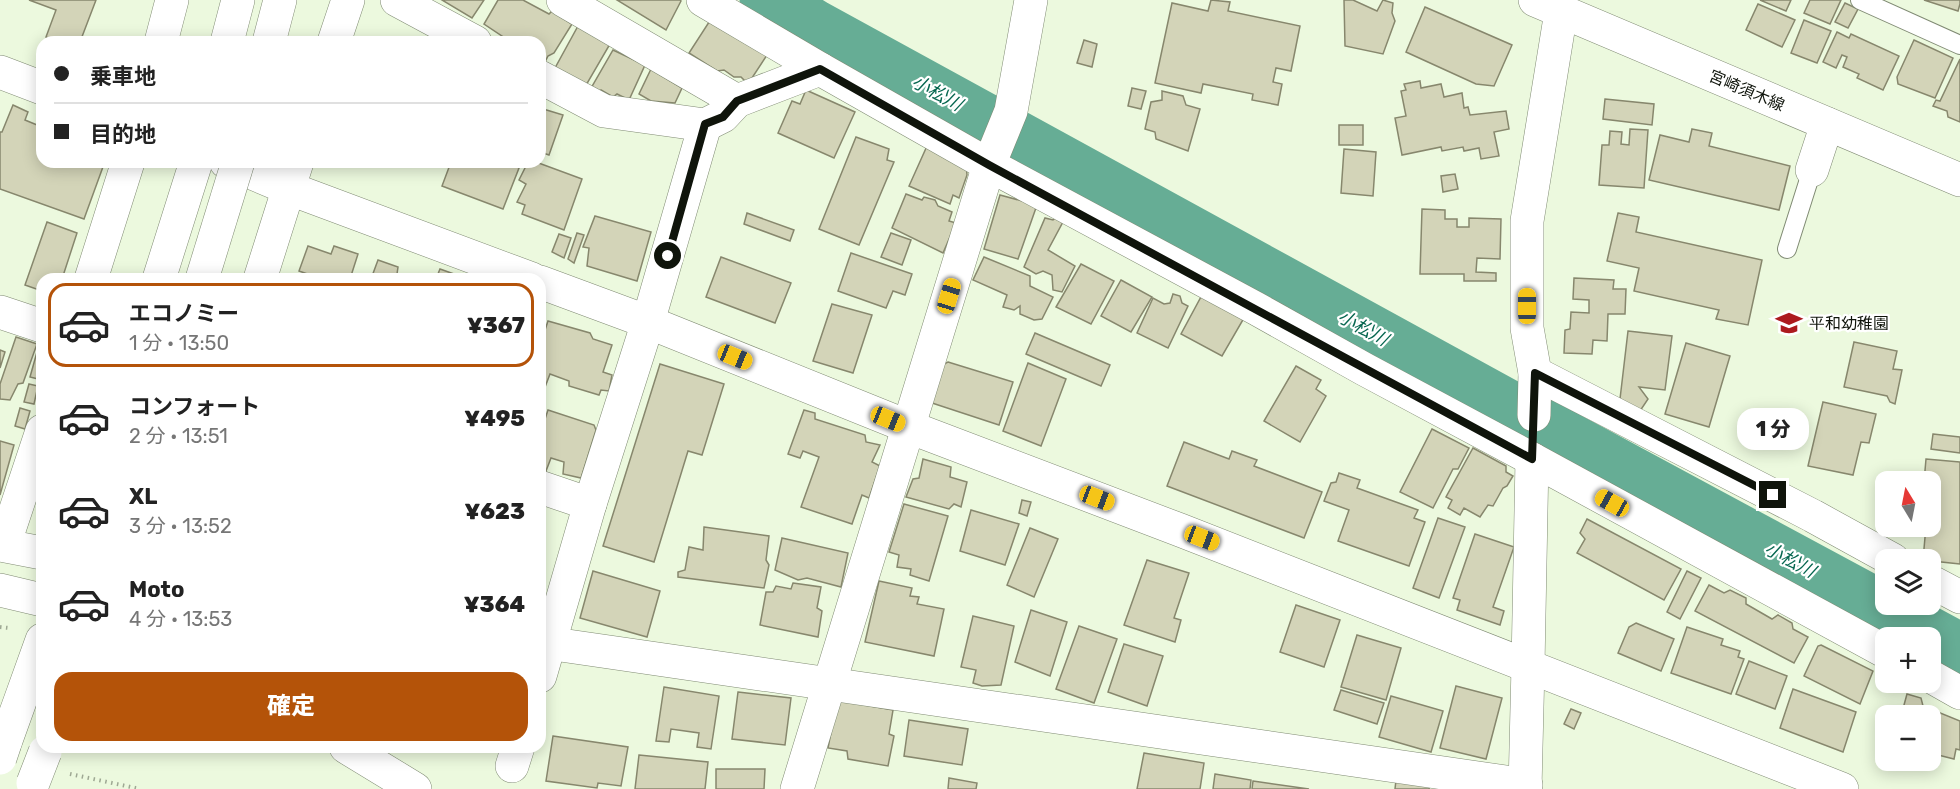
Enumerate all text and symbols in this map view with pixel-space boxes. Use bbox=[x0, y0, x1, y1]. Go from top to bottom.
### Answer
text: 乗車地 bbox=[90, 63, 156, 90]
street label: 宮崎須木線 bbox=[1706, 66, 1787, 115]
water label: 小松川 bbox=[908, 70, 968, 117]
text: 目的地 bbox=[90, 121, 156, 148]
route start bbox=[654, 242, 681, 269]
car bbox=[935, 276, 963, 316]
car bbox=[1518, 288, 1536, 324]
icon: car bbox=[57, 298, 111, 352]
text: エコノミー bbox=[129, 300, 239, 327]
water label: 小松川 bbox=[1334, 305, 1394, 352]
school or university icon: 平和幼稚園 bbox=[1774, 308, 1804, 338]
text: ¥367 bbox=[467, 312, 525, 339]
place label: 平和幼稚園 bbox=[1809, 314, 1889, 333]
text: 1 分 · 13:50 bbox=[129, 331, 229, 355]
car bbox=[715, 342, 755, 372]
icon: car bbox=[57, 391, 111, 445]
text: コンフォート bbox=[129, 393, 260, 420]
car bbox=[868, 404, 908, 434]
text: ¥495 bbox=[464, 405, 525, 432]
callout: 1 分 bbox=[1737, 408, 1809, 450]
text: 1 分 bbox=[1756, 417, 1790, 441]
text: 2 分 · 13:51 bbox=[129, 424, 228, 448]
north arrow bbox=[1875, 471, 1941, 537]
map controls bbox=[1875, 471, 1941, 771]
route end bbox=[1759, 481, 1786, 508]
text: XL bbox=[129, 483, 157, 510]
car bbox=[1077, 483, 1117, 513]
icon: car bbox=[57, 484, 111, 538]
car bbox=[1592, 486, 1632, 520]
text: ¥623 bbox=[464, 498, 525, 525]
text: 3 分 · 13:52 bbox=[129, 514, 232, 538]
car bbox=[1182, 523, 1222, 553]
water label: 小松川 bbox=[1761, 538, 1821, 583]
button: layers bbox=[1875, 549, 1941, 615]
text: Moto bbox=[129, 576, 184, 603]
icon: car bbox=[57, 577, 111, 631]
text: ¥364 bbox=[464, 591, 525, 618]
text: 4 分 · 13:53 bbox=[129, 607, 232, 631]
button: + bbox=[1875, 627, 1941, 693]
button: 確定 bbox=[54, 672, 528, 741]
button: − bbox=[1875, 705, 1941, 771]

